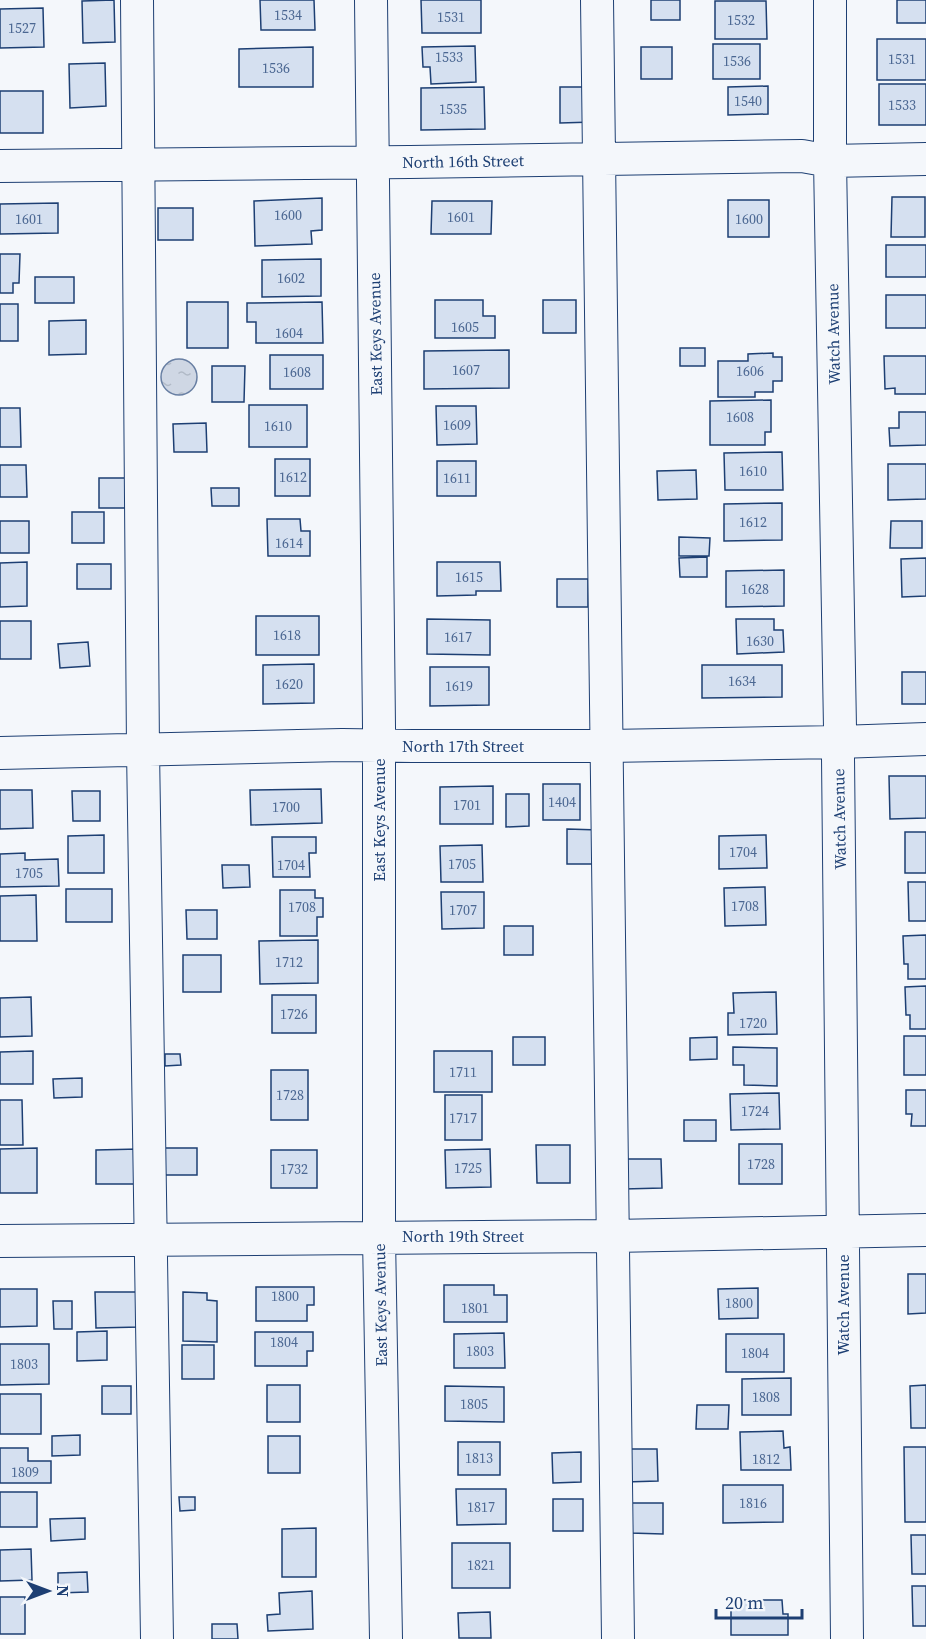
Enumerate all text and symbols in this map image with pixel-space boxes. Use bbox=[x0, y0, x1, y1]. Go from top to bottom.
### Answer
house number: 1534 bbox=[274, 5, 302, 25]
house number: 1531 bbox=[437, 7, 465, 27]
house number: 1532 bbox=[727, 10, 755, 30]
house number: 1527 bbox=[8, 18, 36, 38]
house number: 1533 bbox=[435, 47, 463, 67]
house number: 1531 bbox=[888, 49, 916, 69]
house number: 1536 bbox=[723, 51, 751, 71]
house number: 1536 bbox=[262, 58, 290, 78]
house number: 1540 bbox=[734, 91, 762, 111]
house number: 1533 bbox=[888, 95, 916, 115]
house number: 1535 bbox=[439, 99, 467, 119]
street label: North 16th Street bbox=[402, 149, 525, 173]
house number: 1600 bbox=[274, 205, 302, 225]
house number: 1601 bbox=[447, 207, 475, 227]
house number: 1601 bbox=[15, 209, 43, 229]
house number: 1600 bbox=[735, 209, 763, 229]
house number: 1602 bbox=[277, 268, 305, 288]
street label: East Keys Avenue bbox=[363, 272, 387, 396]
street label: Watch Avenue bbox=[821, 283, 845, 385]
house number: 1605 bbox=[451, 317, 479, 337]
house number: 1604 bbox=[275, 323, 303, 343]
house number: 1607 bbox=[452, 360, 480, 380]
house number: 1606 bbox=[736, 361, 764, 381]
house number: 1608 bbox=[283, 362, 311, 382]
house number: 1608 bbox=[726, 407, 754, 427]
house number: 1609 bbox=[443, 415, 471, 435]
house number: 1610 bbox=[264, 416, 292, 436]
house number: 1610 bbox=[739, 461, 767, 481]
house number: 1612 bbox=[279, 467, 307, 487]
house number: 1611 bbox=[443, 468, 471, 488]
house number: 1612 bbox=[739, 512, 767, 532]
house number: 1614 bbox=[275, 533, 303, 553]
house number: 1615 bbox=[455, 567, 483, 587]
house number: 1628 bbox=[741, 579, 769, 599]
house number: 1618 bbox=[273, 625, 301, 645]
house number: 1617 bbox=[444, 627, 472, 647]
house number: 1630 bbox=[746, 631, 774, 651]
house number: 1634 bbox=[728, 671, 756, 691]
house number: 1620 bbox=[275, 674, 303, 694]
house number: 1619 bbox=[445, 676, 473, 696]
street label: North 17th Street bbox=[402, 735, 525, 757]
street label: East Keys Avenue bbox=[368, 758, 390, 882]
street label: Watch Avenue bbox=[827, 768, 851, 870]
house number: 1404 bbox=[548, 792, 576, 812]
house number: 1701 bbox=[453, 795, 481, 815]
house number: 1700 bbox=[272, 797, 300, 817]
house number: 1704 bbox=[729, 842, 757, 862]
house number: 1705 bbox=[448, 854, 476, 874]
house number: 1704 bbox=[277, 855, 305, 875]
house number: 1705 bbox=[15, 863, 43, 883]
house number: 1708 bbox=[731, 896, 759, 916]
house number: 1708 bbox=[288, 897, 316, 917]
house number: 1707 bbox=[449, 900, 477, 920]
house number: 1712 bbox=[275, 952, 303, 972]
house number: 1726 bbox=[280, 1004, 308, 1024]
house number: 1720 bbox=[739, 1013, 767, 1033]
house number: 1711 bbox=[449, 1062, 477, 1082]
house number: 1728 bbox=[276, 1085, 304, 1105]
house number: 1724 bbox=[741, 1101, 769, 1121]
house number: 1717 bbox=[449, 1108, 477, 1128]
house number: 1728 bbox=[747, 1154, 775, 1174]
house number: 1725 bbox=[454, 1158, 482, 1178]
house number: 1732 bbox=[280, 1159, 308, 1179]
street label: North 19th Street bbox=[402, 1225, 525, 1247]
street label: East Keys Avenue bbox=[368, 1243, 392, 1367]
street label: Watch Avenue bbox=[832, 1254, 854, 1356]
house number: 1800 bbox=[271, 1286, 299, 1306]
house number: 1800 bbox=[725, 1293, 753, 1313]
house number: 1801 bbox=[461, 1298, 489, 1318]
house number: 1804 bbox=[270, 1332, 298, 1352]
house number: 1803 bbox=[466, 1341, 494, 1361]
house number: 1804 bbox=[741, 1343, 769, 1363]
house number: 1803 bbox=[10, 1354, 38, 1374]
house number: 1808 bbox=[752, 1387, 780, 1407]
house number: 1805 bbox=[460, 1394, 488, 1414]
house number: 1813 bbox=[465, 1448, 493, 1468]
house number: 1812 bbox=[752, 1449, 780, 1469]
house number: 1809 bbox=[11, 1462, 39, 1482]
house number: 1816 bbox=[739, 1493, 767, 1513]
house number: 1817 bbox=[467, 1497, 495, 1517]
house number: 1821 bbox=[467, 1555, 495, 1575]
north arrow bbox=[18, 1561, 78, 1621]
scale bar bbox=[716, 1582, 802, 1620]
text: N bbox=[52, 1585, 74, 1597]
text: 20 m bbox=[725, 1590, 763, 1615]

